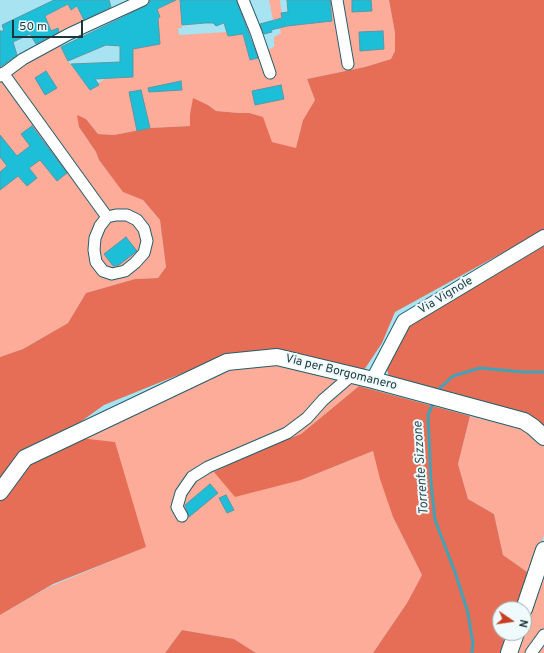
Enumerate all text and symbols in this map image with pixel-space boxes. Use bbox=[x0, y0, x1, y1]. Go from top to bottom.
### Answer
scale bar bbox=[14, 12, 85, 38]
text: 50 m bbox=[19, 19, 47, 35]
street label: Via Vignole bbox=[416, 274, 476, 318]
street label: Via per Borgomanero bbox=[284, 352, 398, 394]
water label: Torrente Sizzone bbox=[411, 421, 433, 515]
north arrow bbox=[492, 601, 532, 641]
text: N bbox=[515, 618, 530, 629]

